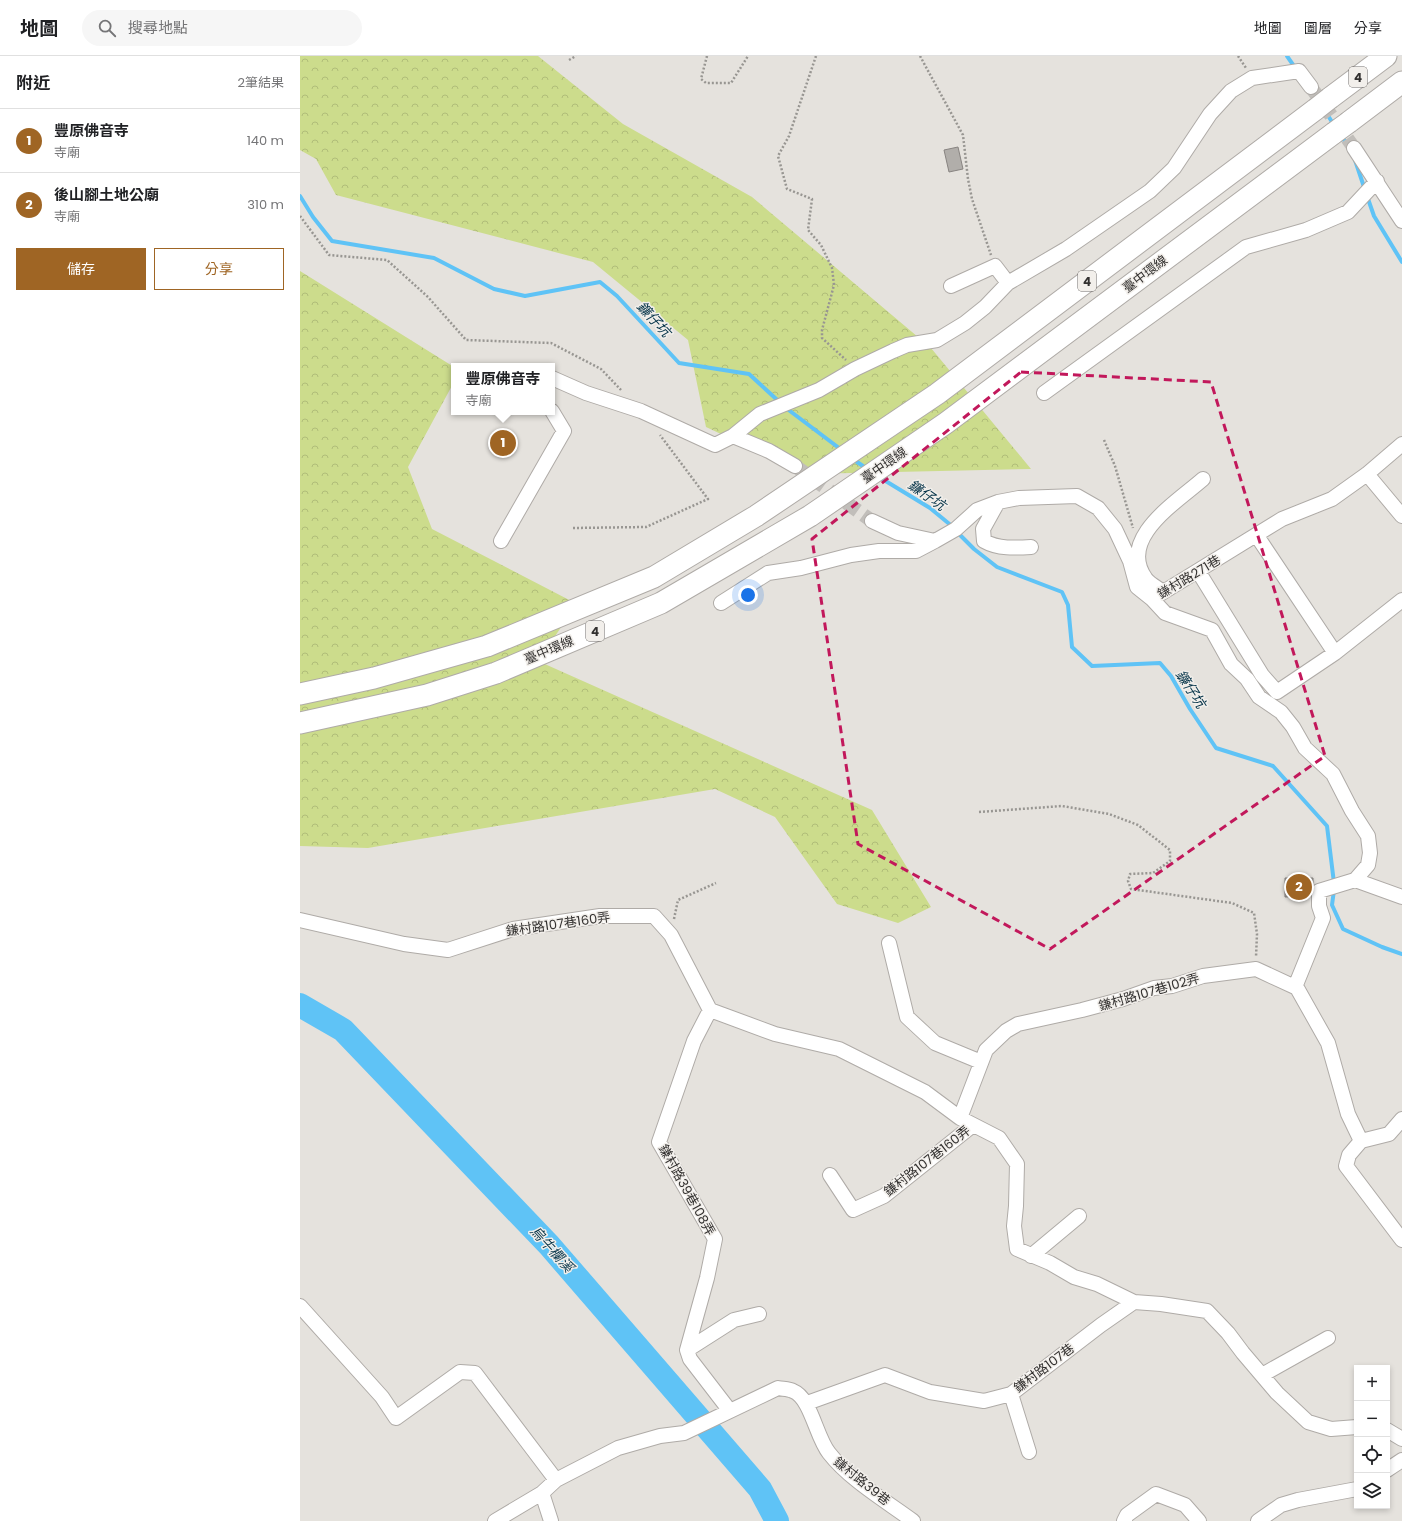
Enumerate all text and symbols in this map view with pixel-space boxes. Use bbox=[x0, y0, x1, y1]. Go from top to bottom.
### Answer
search box bbox=[82, 10, 362, 46]
text: 地圖 bbox=[20, 15, 58, 42]
icon: search bbox=[96, 17, 118, 39]
text: 搜尋地點 bbox=[128, 17, 188, 38]
text: 地圖 bbox=[1254, 18, 1282, 38]
text: 圖層 bbox=[1304, 18, 1332, 38]
text: 分享 bbox=[1354, 18, 1382, 38]
road number: 4 bbox=[1349, 67, 1367, 87]
text: 附近 bbox=[16, 71, 50, 95]
text: 2筆結果 bbox=[238, 73, 284, 92]
text: 豐原佛音寺 bbox=[54, 120, 129, 141]
text: 1 bbox=[27, 131, 31, 150]
text: 140 m bbox=[247, 131, 284, 150]
text: 寺廟 bbox=[54, 143, 80, 162]
text: 後山腳土地公廟 bbox=[54, 184, 159, 205]
text: 2 bbox=[25, 195, 33, 214]
text: 310 m bbox=[247, 195, 284, 214]
text: 寺廟 bbox=[54, 207, 80, 226]
button: 儲存 bbox=[16, 248, 146, 290]
button: 分享 bbox=[154, 248, 284, 290]
street label: 臺中環線 bbox=[1119, 251, 1171, 297]
road number: 4 bbox=[1078, 271, 1096, 291]
water label: 鐮仔坑 bbox=[632, 297, 677, 343]
popup bbox=[451, 363, 555, 415]
text: 豐原佛音寺 bbox=[465, 368, 541, 389]
text: 寺廟 bbox=[465, 391, 492, 410]
pin: 1 bbox=[490, 428, 516, 458]
street label: 臺中環線 bbox=[857, 442, 911, 488]
water label: 鐮仔坑 bbox=[904, 475, 952, 516]
street label: 鎌村路271巷 bbox=[1154, 551, 1224, 603]
your location bbox=[738, 585, 758, 605]
road number: 4 bbox=[586, 621, 604, 641]
street label: 臺中環線 bbox=[521, 631, 577, 669]
water label: 鐮仔坑 bbox=[1171, 666, 1212, 714]
pin: 2 bbox=[1286, 872, 1312, 902]
street label: 鎌村路107巷160弄 bbox=[505, 907, 611, 941]
street label: 鎌村路107巷102弄 bbox=[1096, 969, 1202, 1015]
street label: 鎌村路107巷160弄 bbox=[880, 1121, 974, 1201]
street label: 鎌村路39巷108弄 bbox=[654, 1141, 720, 1239]
water label: 烏牛欄溪 bbox=[526, 1222, 580, 1278]
street label: 鎌村路107巷 bbox=[1010, 1339, 1078, 1397]
map controls bbox=[1354, 1365, 1390, 1509]
button: + bbox=[1354, 1365, 1390, 1401]
button: − bbox=[1354, 1401, 1390, 1437]
button: locate bbox=[1354, 1437, 1390, 1473]
street label: 鎌村路39巷 bbox=[830, 1452, 894, 1510]
button: layers bbox=[1354, 1473, 1390, 1509]

